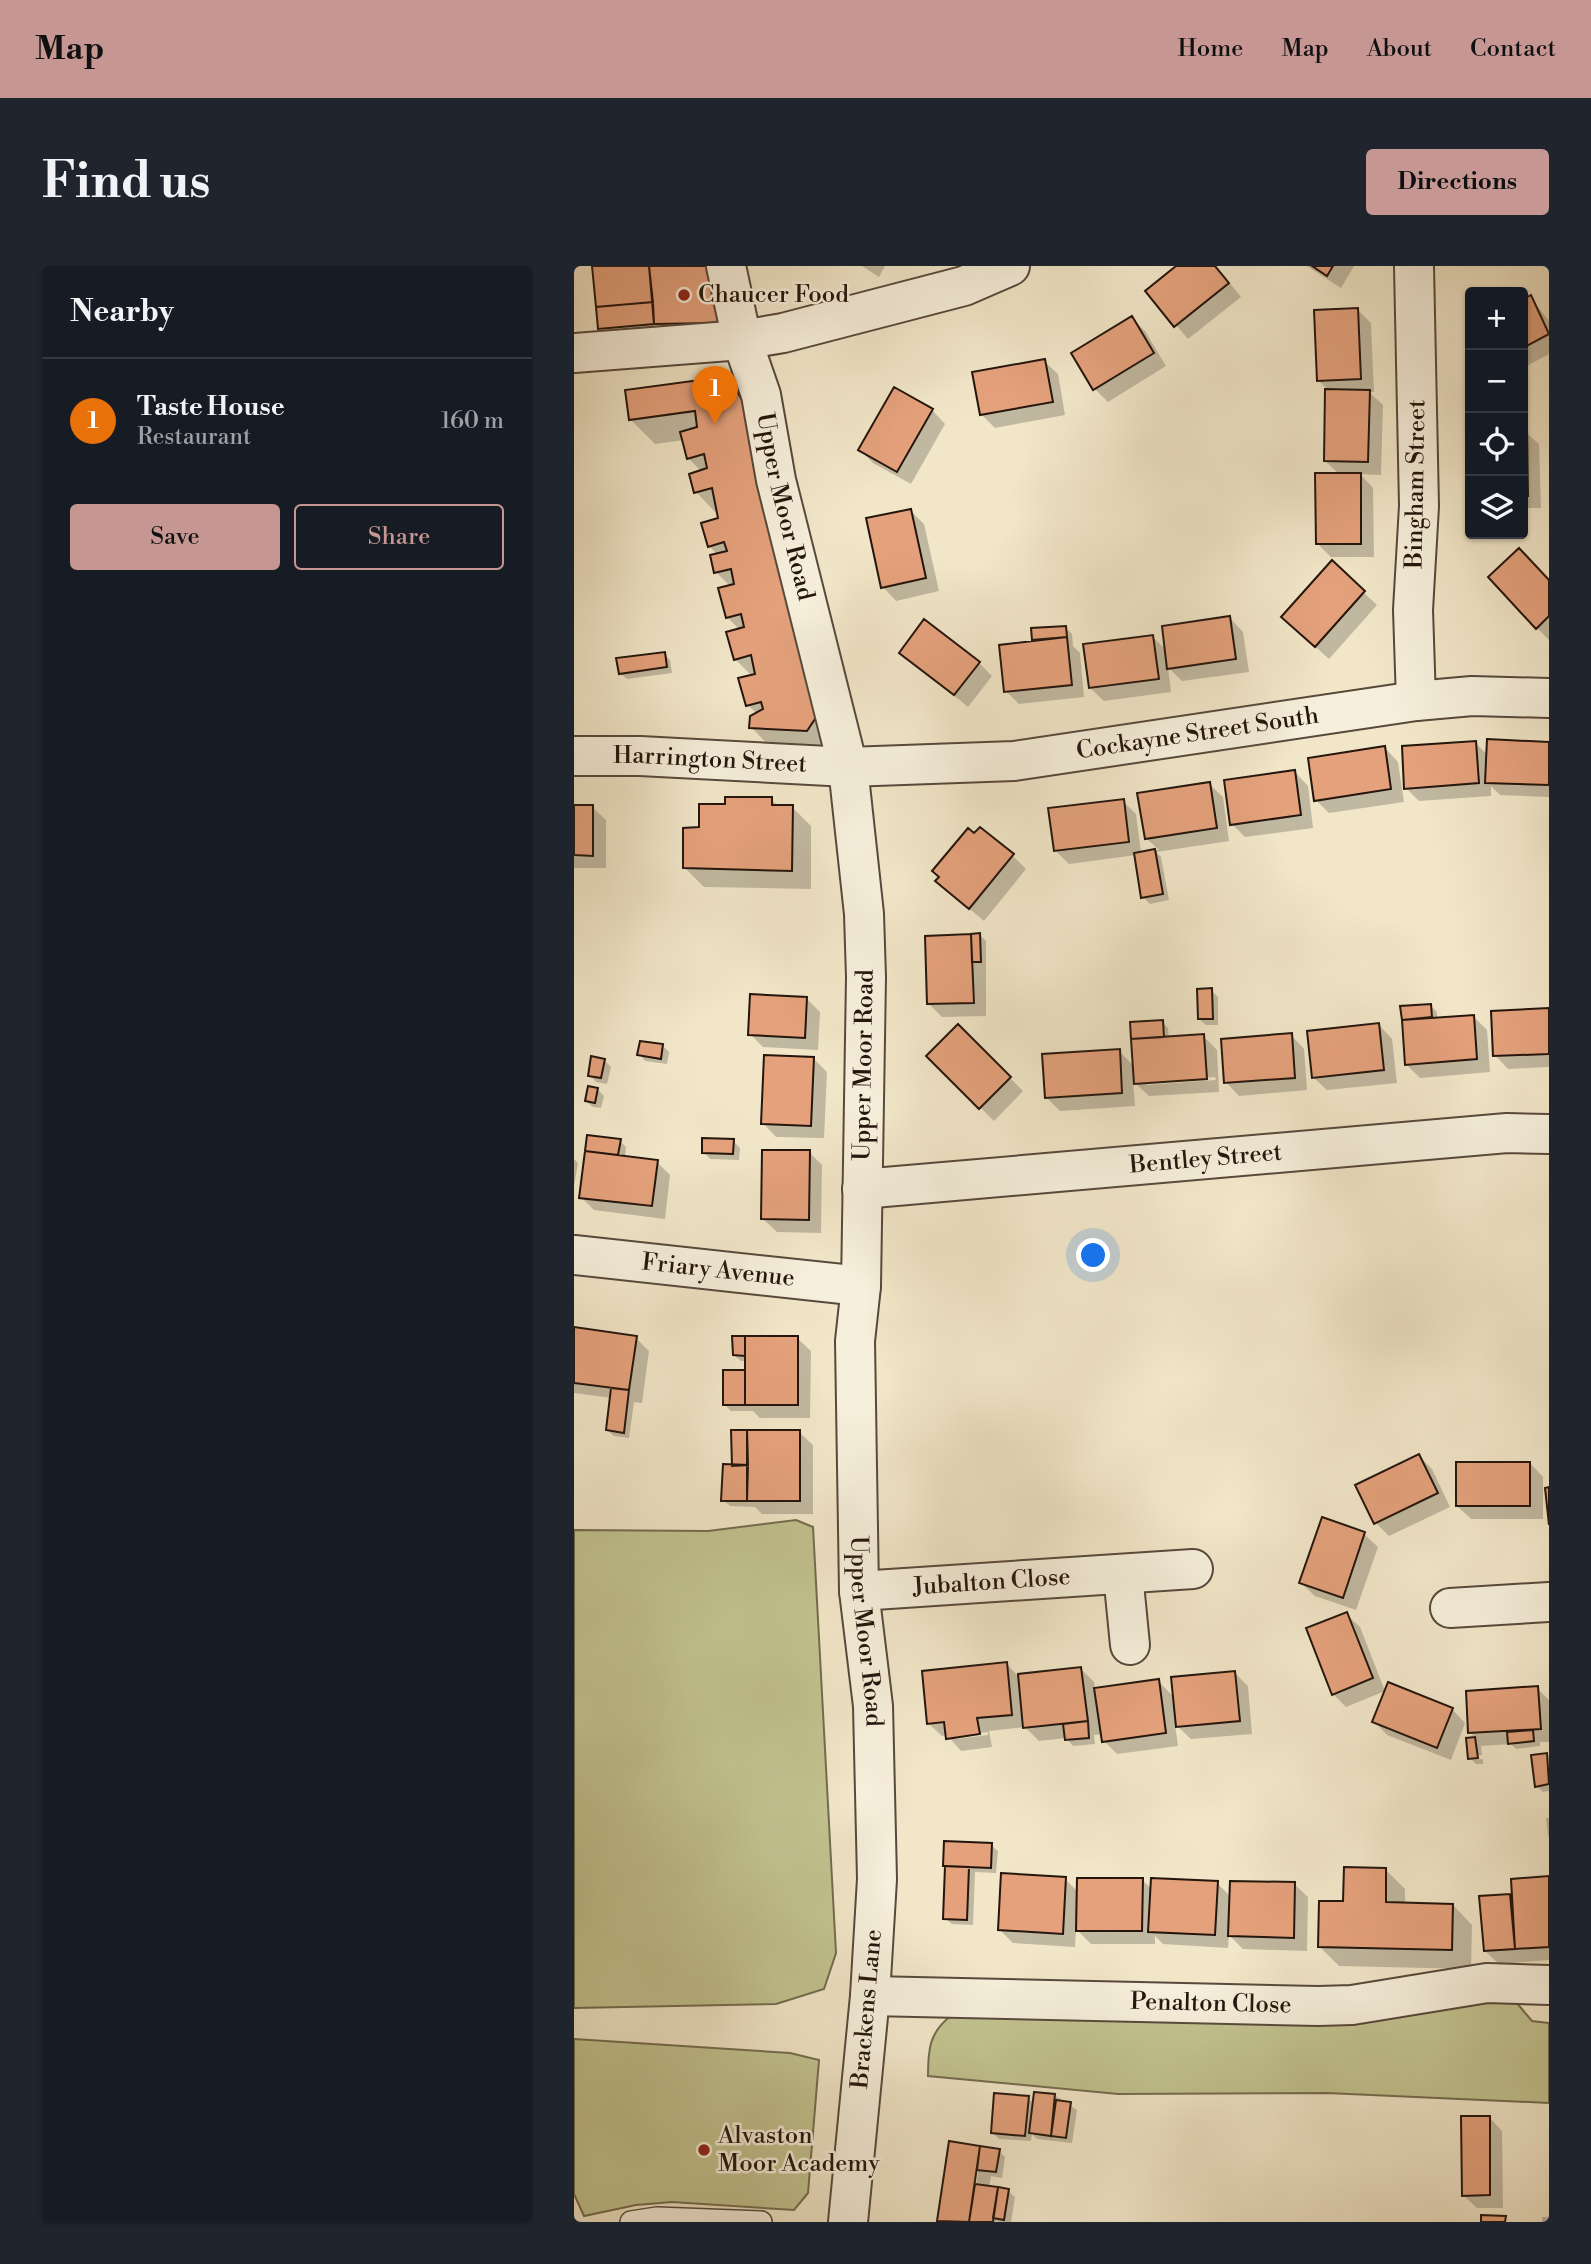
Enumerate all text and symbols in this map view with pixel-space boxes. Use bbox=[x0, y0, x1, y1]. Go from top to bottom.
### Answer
text: Map bbox=[35, 29, 104, 70]
text: Home bbox=[1178, 34, 1243, 64]
text: Map bbox=[1281, 34, 1329, 64]
text: About bbox=[1367, 34, 1432, 64]
text: Contact bbox=[1470, 34, 1556, 64]
button: Directions bbox=[1366, 149, 1549, 215]
text: Find us bbox=[42, 152, 211, 213]
place label: Chaucer Food bbox=[698, 280, 849, 310]
marker: Chaucer Food bbox=[676, 287, 692, 303]
map controls bbox=[1465, 287, 1528, 539]
button: + bbox=[1465, 287, 1528, 350]
text: Nearby bbox=[70, 293, 174, 331]
button: − bbox=[1465, 350, 1528, 413]
pin: 1 bbox=[692, 366, 738, 424]
text: Taste House bbox=[137, 391, 285, 423]
street label: Bingham Street bbox=[1400, 399, 1432, 570]
text: 1 bbox=[87, 407, 99, 435]
text: 160 m bbox=[441, 407, 504, 435]
street label: Upper Moor Road bbox=[749, 410, 821, 604]
button: locate bbox=[1465, 413, 1528, 476]
text: Restaurant bbox=[137, 423, 251, 451]
button: layers bbox=[1465, 476, 1528, 539]
button: Save bbox=[70, 504, 280, 570]
button: Share bbox=[294, 504, 504, 570]
street label: Cockayne Street South bbox=[1074, 701, 1321, 766]
street label: Harrington Street bbox=[613, 741, 808, 780]
street label: Upper Moor Road bbox=[847, 969, 881, 1161]
street label: Bentley Street bbox=[1127, 1138, 1284, 1181]
your location bbox=[1076, 1238, 1110, 1272]
street label: Friary Avenue bbox=[640, 1247, 796, 1294]
street label: Upper Moor Road bbox=[843, 1535, 888, 1727]
street label: Jubalton Close bbox=[911, 1562, 1071, 1602]
street label: Brackens Lane bbox=[845, 1928, 889, 2091]
street label: Penalton Close bbox=[1130, 1987, 1292, 2020]
place label: Alvaston Moor Academy bbox=[717, 2121, 880, 2179]
marker: Alvaston Moor Academy bbox=[696, 2142, 712, 2158]

